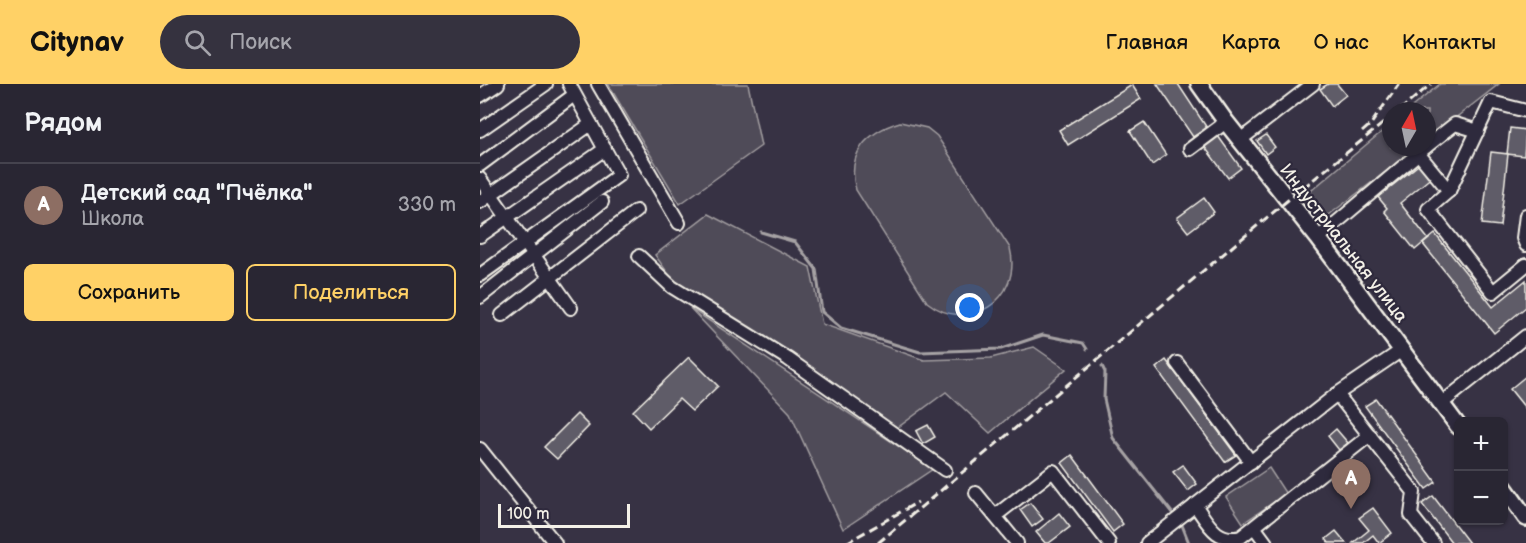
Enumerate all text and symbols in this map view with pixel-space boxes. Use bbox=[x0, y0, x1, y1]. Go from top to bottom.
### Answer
search box bbox=[160, 15, 580, 69]
text: Citynav bbox=[30, 26, 124, 59]
icon: search bbox=[181, 26, 214, 59]
text: Поиск bbox=[229, 29, 292, 56]
text: Главная bbox=[1105, 30, 1188, 55]
text: Карта bbox=[1221, 30, 1280, 55]
text: О нас bbox=[1313, 30, 1369, 55]
text: Контакты bbox=[1402, 30, 1496, 55]
north arrow bbox=[1382, 102, 1436, 156]
text: Рядом bbox=[24, 108, 102, 139]
street label: Индустриальная улица bbox=[1275, 160, 1412, 327]
text: Детский сад "Пчёлка" bbox=[81, 180, 313, 207]
text: A bbox=[37, 193, 50, 217]
text: 330 m bbox=[398, 193, 456, 217]
text: Школа bbox=[81, 207, 144, 231]
button: Сохранить bbox=[24, 264, 234, 321]
button: Поделиться bbox=[246, 264, 456, 321]
your location bbox=[955, 293, 984, 322]
map controls bbox=[1454, 417, 1508, 525]
button: + bbox=[1454, 417, 1508, 471]
pin: A bbox=[1332, 460, 1370, 509]
button: − bbox=[1454, 471, 1508, 525]
scale bar bbox=[498, 501, 630, 528]
text: 100 m bbox=[507, 505, 550, 524]

